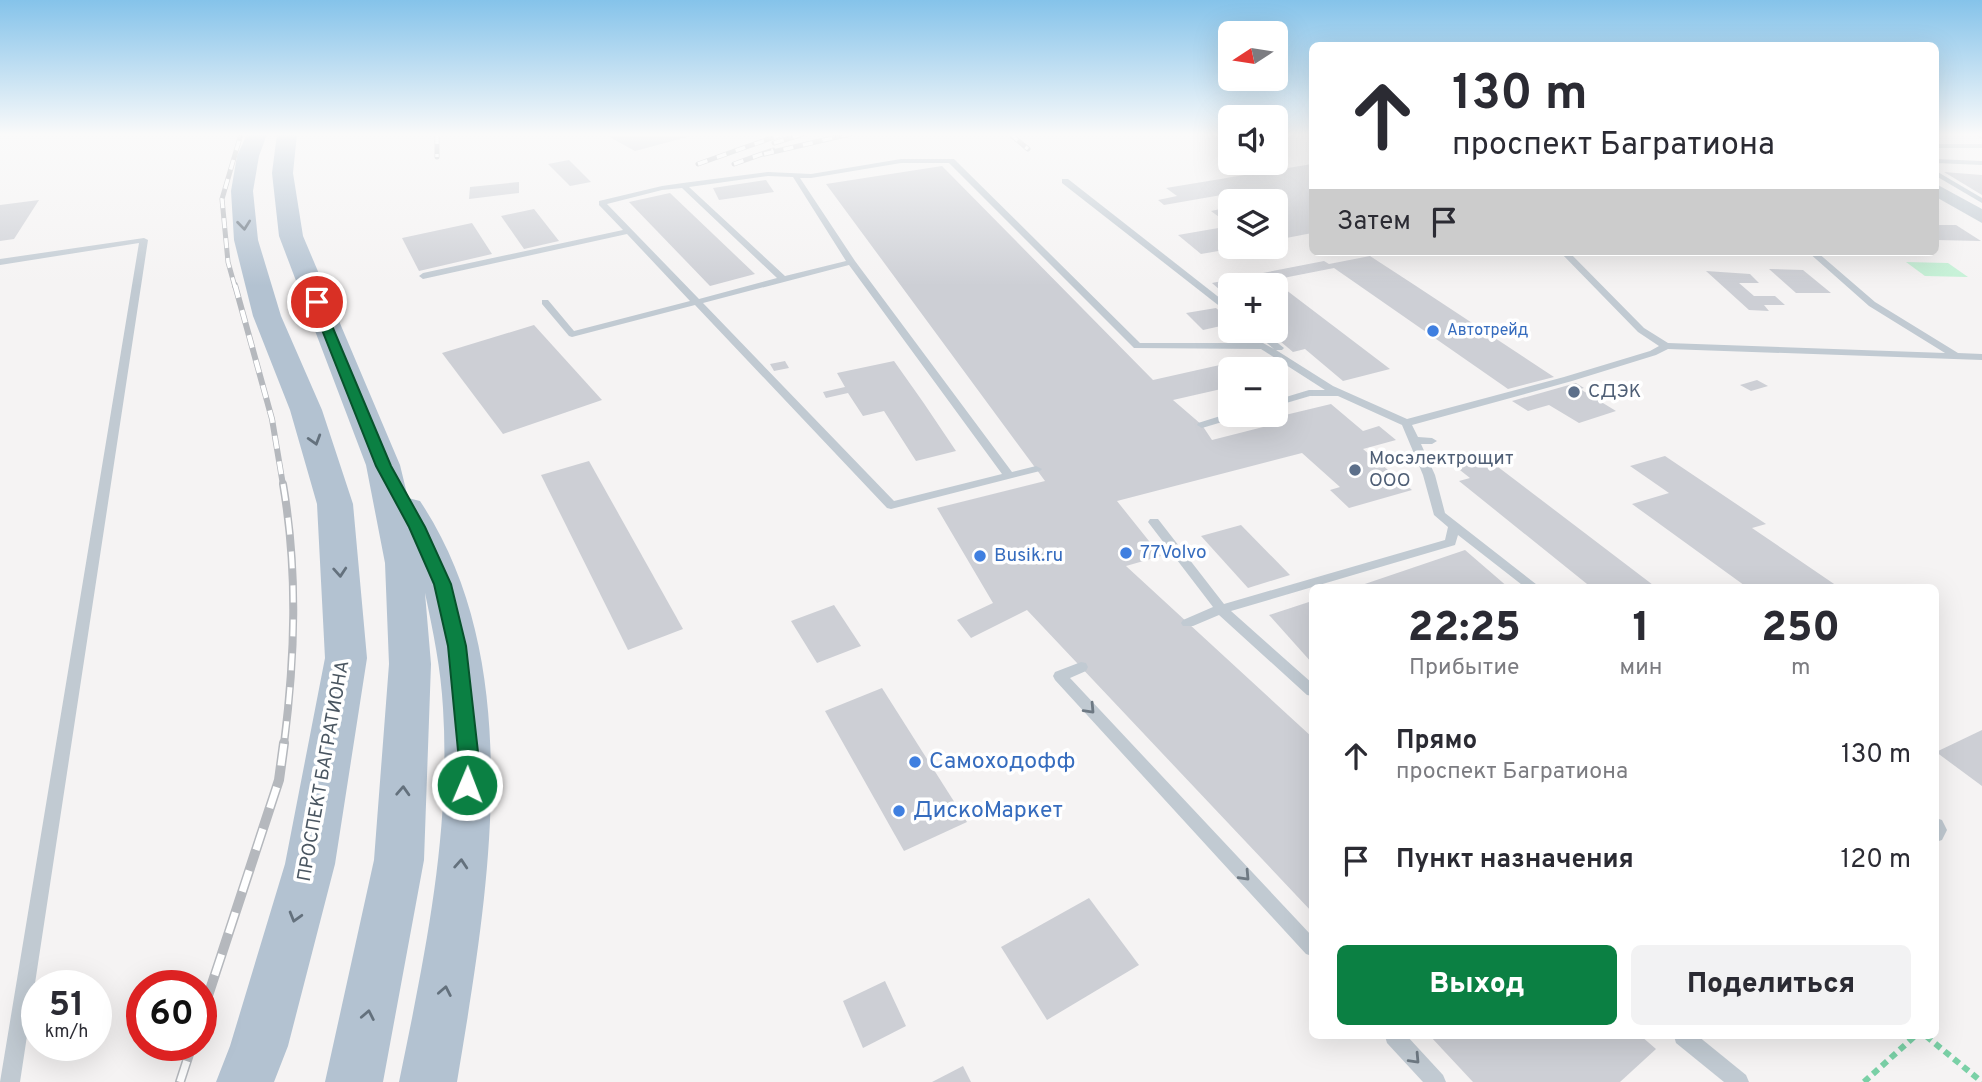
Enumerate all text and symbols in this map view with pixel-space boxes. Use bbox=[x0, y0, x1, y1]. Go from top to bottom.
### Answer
north arrow bbox=[1218, 21, 1288, 91]
map controls bbox=[1218, 21, 1288, 427]
text: 130 m bbox=[1452, 65, 1588, 127]
icon: ahead bbox=[1337, 70, 1428, 161]
button: sound bbox=[1218, 105, 1288, 175]
text: проспект Багратиона bbox=[1452, 126, 1775, 166]
button: layers bbox=[1218, 189, 1288, 259]
icon: arrive bbox=[1425, 203, 1463, 241]
text: Затем bbox=[1337, 206, 1411, 239]
one-way arrow bbox=[236, 219, 251, 230]
pin bbox=[287, 272, 347, 332]
button: + bbox=[1218, 273, 1288, 343]
icon: arrive bbox=[298, 283, 336, 321]
place label: Автотрейд bbox=[1447, 321, 1528, 341]
marker: Автотрейд bbox=[1425, 323, 1441, 339]
button: − bbox=[1218, 357, 1288, 427]
place label: СДЭК bbox=[1588, 380, 1641, 404]
marker: СДЭК bbox=[1566, 384, 1582, 400]
one-way arrow bbox=[307, 433, 322, 445]
place label: Мосэлектрощит ООО bbox=[1369, 447, 1514, 493]
marker: Мосэлектрощит ООО bbox=[1347, 462, 1363, 478]
place label: 77Volvo bbox=[1140, 541, 1207, 565]
place label: Busik.ru bbox=[994, 544, 1063, 568]
marker: 77Volvo bbox=[1118, 545, 1134, 561]
marker: Busik.ru bbox=[972, 548, 988, 564]
one-way arrow bbox=[332, 567, 347, 578]
text: 22:25 bbox=[1408, 603, 1521, 656]
text: 1 bbox=[1632, 603, 1650, 656]
text: 250 bbox=[1761, 603, 1840, 656]
text: Прибытие bbox=[1409, 654, 1519, 683]
text: мин bbox=[1620, 654, 1662, 683]
text: m bbox=[1791, 654, 1810, 683]
street label: ПРОСПЕКТ БАГРАТИОНА bbox=[293, 658, 355, 884]
one-way arrow bbox=[1082, 701, 1095, 714]
text: Прямо bbox=[1396, 725, 1477, 758]
icon: ahead bbox=[1337, 737, 1375, 775]
text: 130 m bbox=[1841, 739, 1911, 772]
position arrow bbox=[430, 748, 504, 822]
place label: Самоходофф bbox=[929, 748, 1075, 777]
marker: Самоходофф bbox=[907, 754, 923, 770]
text: проспект Багратиона bbox=[1396, 758, 1628, 787]
one-way arrow bbox=[395, 785, 410, 796]
place label: ДискоМаркет bbox=[913, 797, 1063, 826]
marker: ДискоМаркет bbox=[891, 803, 907, 819]
icon: arrive bbox=[1337, 842, 1375, 880]
text: Пункт назначения bbox=[1396, 844, 1634, 877]
text: 120 m bbox=[1841, 844, 1911, 877]
one-way arrow bbox=[453, 858, 468, 869]
one-way arrow bbox=[1237, 868, 1249, 881]
one-way arrow bbox=[289, 911, 303, 923]
button: Выход bbox=[1337, 945, 1617, 1025]
button: Поделиться bbox=[1631, 945, 1911, 1025]
speed limit sign: 60 bbox=[126, 970, 217, 1061]
text: 51 bbox=[49, 984, 84, 1028]
one-way arrow bbox=[437, 985, 452, 997]
one-way arrow bbox=[359, 1009, 374, 1021]
text: km/h bbox=[45, 1021, 88, 1044]
one-way arrow bbox=[1407, 1051, 1419, 1064]

